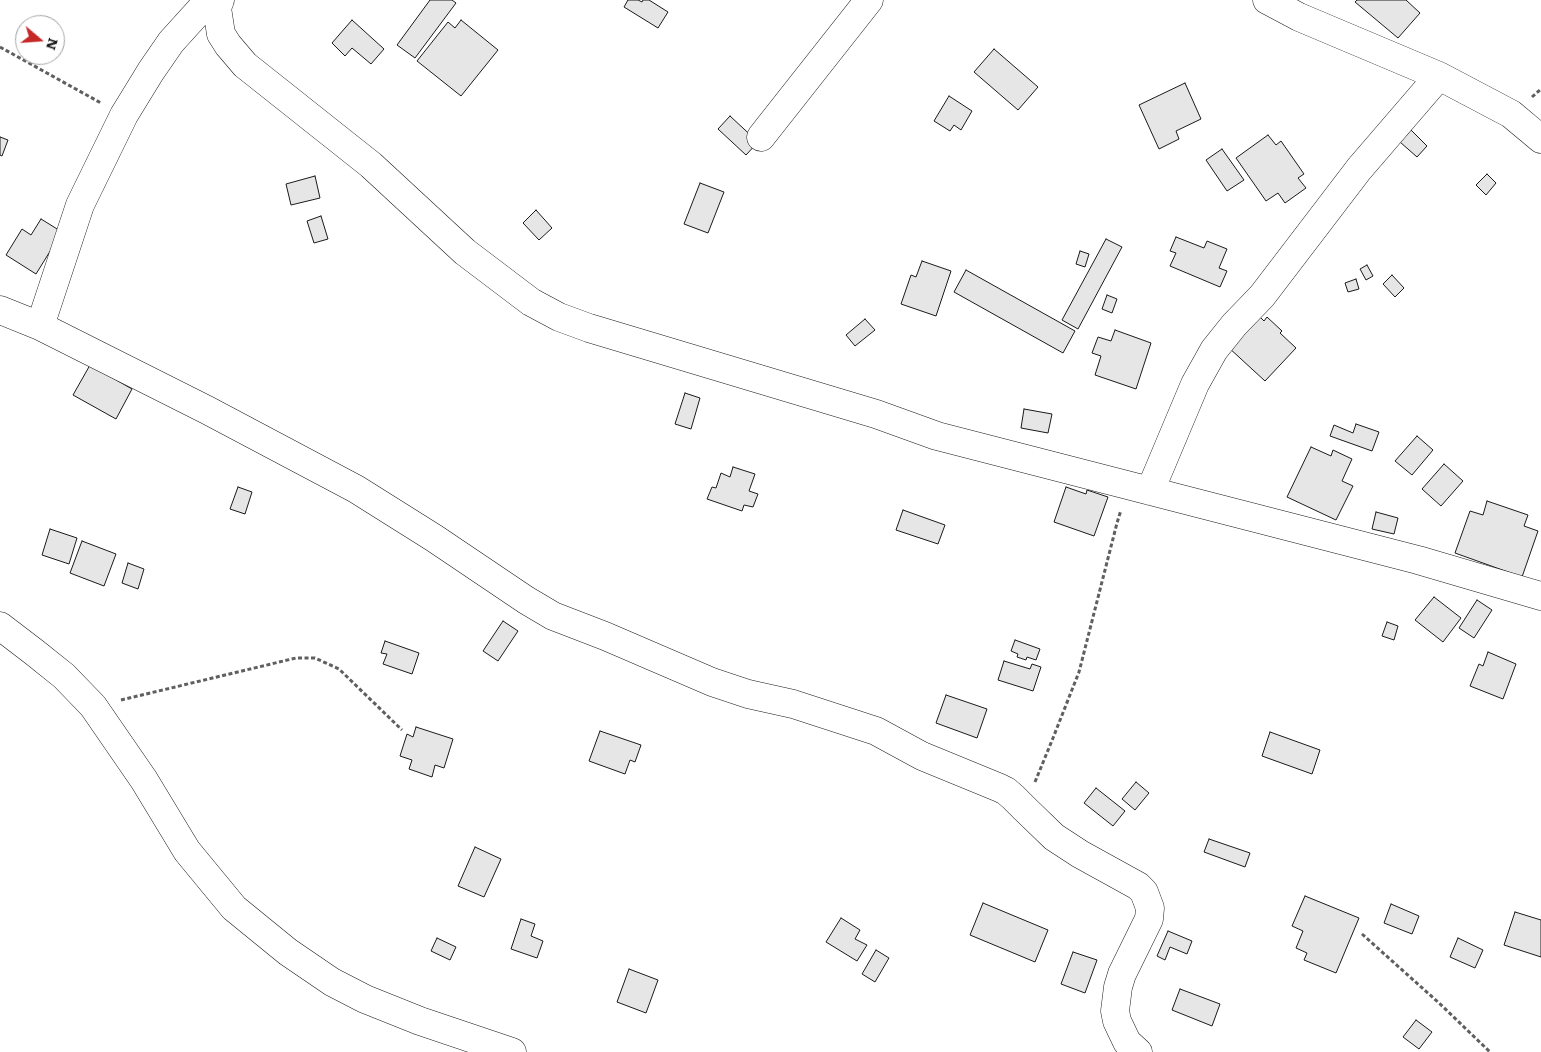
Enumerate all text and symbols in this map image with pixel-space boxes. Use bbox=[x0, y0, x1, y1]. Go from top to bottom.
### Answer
north arrow bbox=[15, 15, 65, 65]
text: N bbox=[42, 36, 65, 53]

